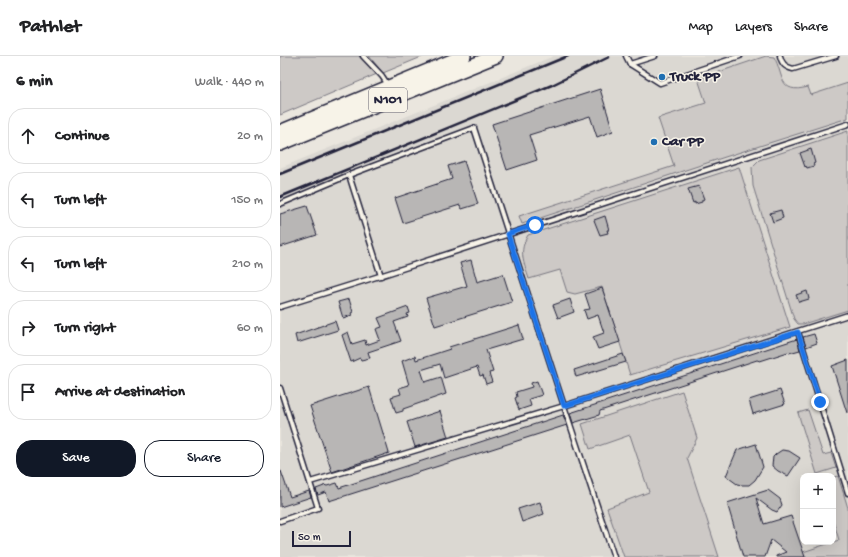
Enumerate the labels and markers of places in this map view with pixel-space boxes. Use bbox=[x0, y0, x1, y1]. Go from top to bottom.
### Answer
place label: Truck PP bbox=[669, 68, 721, 86]
marker: Truck PP bbox=[657, 72, 667, 82]
place label: Car PP bbox=[661, 133, 705, 151]
marker: Car PP bbox=[649, 137, 659, 147]

